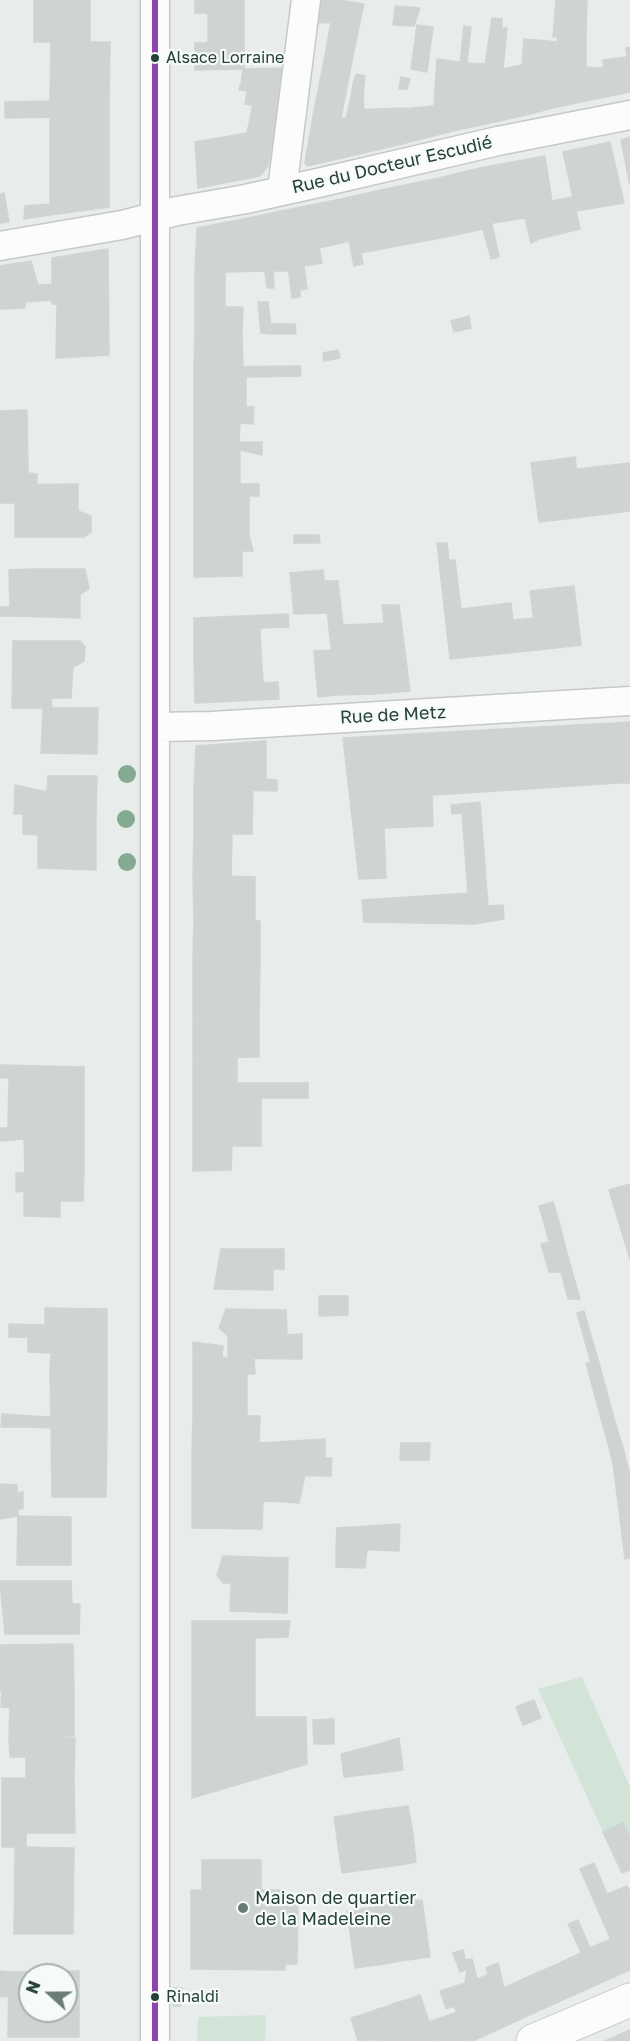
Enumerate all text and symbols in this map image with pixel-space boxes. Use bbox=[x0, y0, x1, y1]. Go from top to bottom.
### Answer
place label: Alsace Lorraine bbox=[166, 48, 284, 68]
marker: Alsace Lorraine bbox=[149, 52, 161, 64]
street label: Rue du Docteur Escudié bbox=[290, 131, 494, 199]
street label: Rue de Metz bbox=[339, 701, 447, 729]
place label: Maison de quartier de la Madeleine bbox=[255, 1887, 416, 1930]
marker: Maison de quartier de la Madeleine bbox=[236, 1901, 250, 1915]
north arrow bbox=[18, 1963, 78, 2023]
text: N bbox=[22, 1978, 45, 1997]
place label: Rinaldi bbox=[166, 1987, 219, 2007]
marker: Rinaldi bbox=[149, 1991, 161, 2003]

